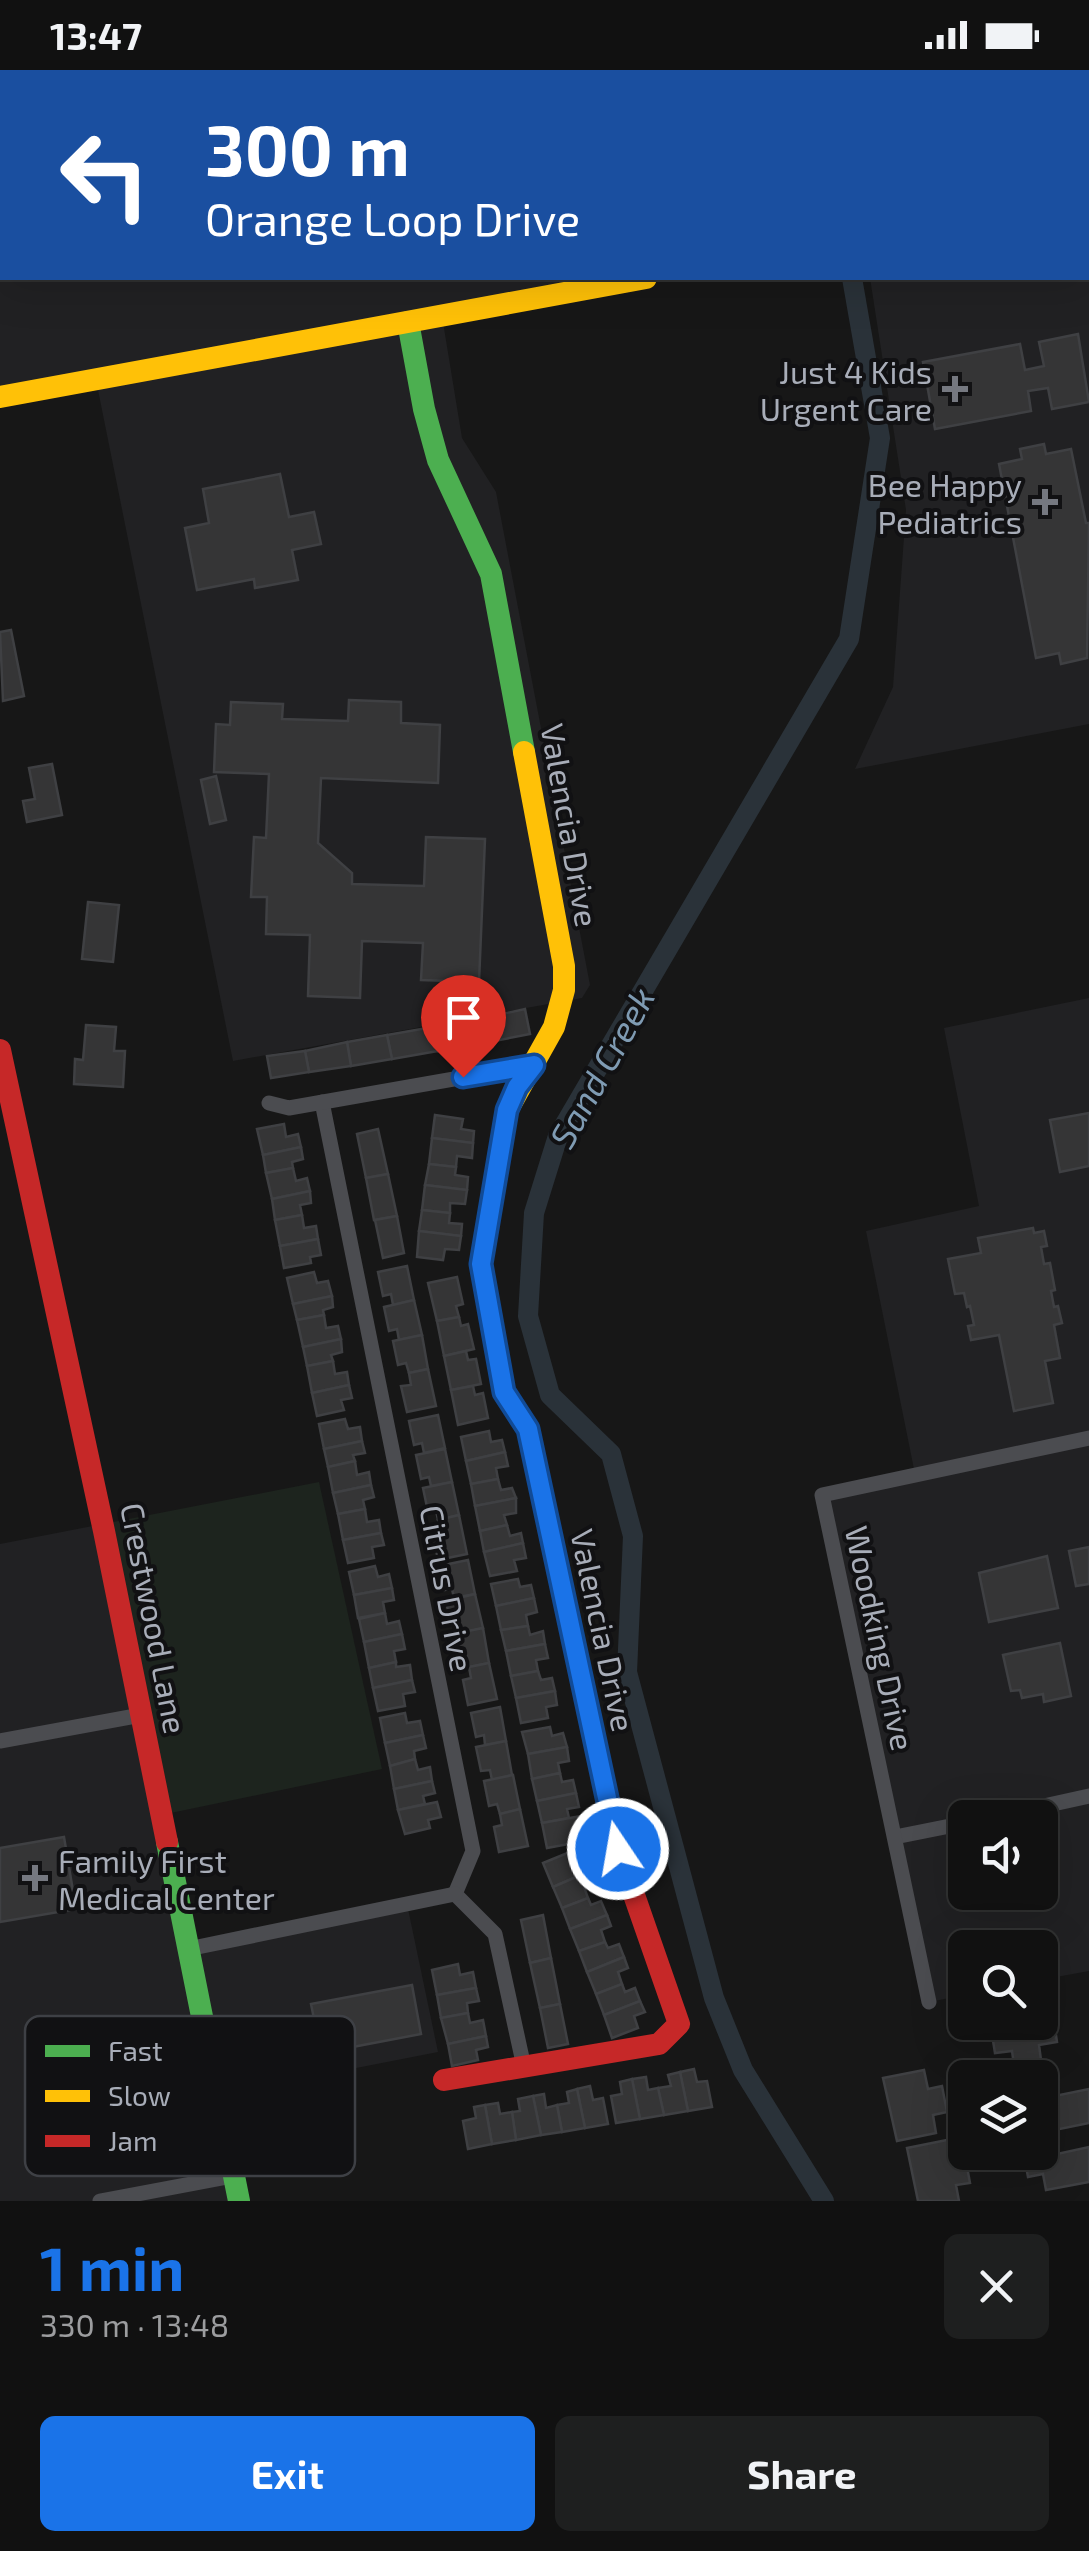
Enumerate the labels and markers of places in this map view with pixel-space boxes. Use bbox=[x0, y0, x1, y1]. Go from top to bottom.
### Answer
place label: Just 4 Kids Urgent Care bbox=[760, 352, 932, 427]
marker: Just 4 Kids Urgent Care bbox=[942, 376, 968, 402]
place label: Bee Happy Pediatrics bbox=[868, 465, 1022, 540]
marker: Bee Happy Pediatrics bbox=[1032, 489, 1058, 515]
pin bbox=[421, 975, 506, 1078]
place label: Family First Medical Center bbox=[58, 1841, 275, 1916]
marker: Family First Medical Center bbox=[22, 1865, 48, 1891]

